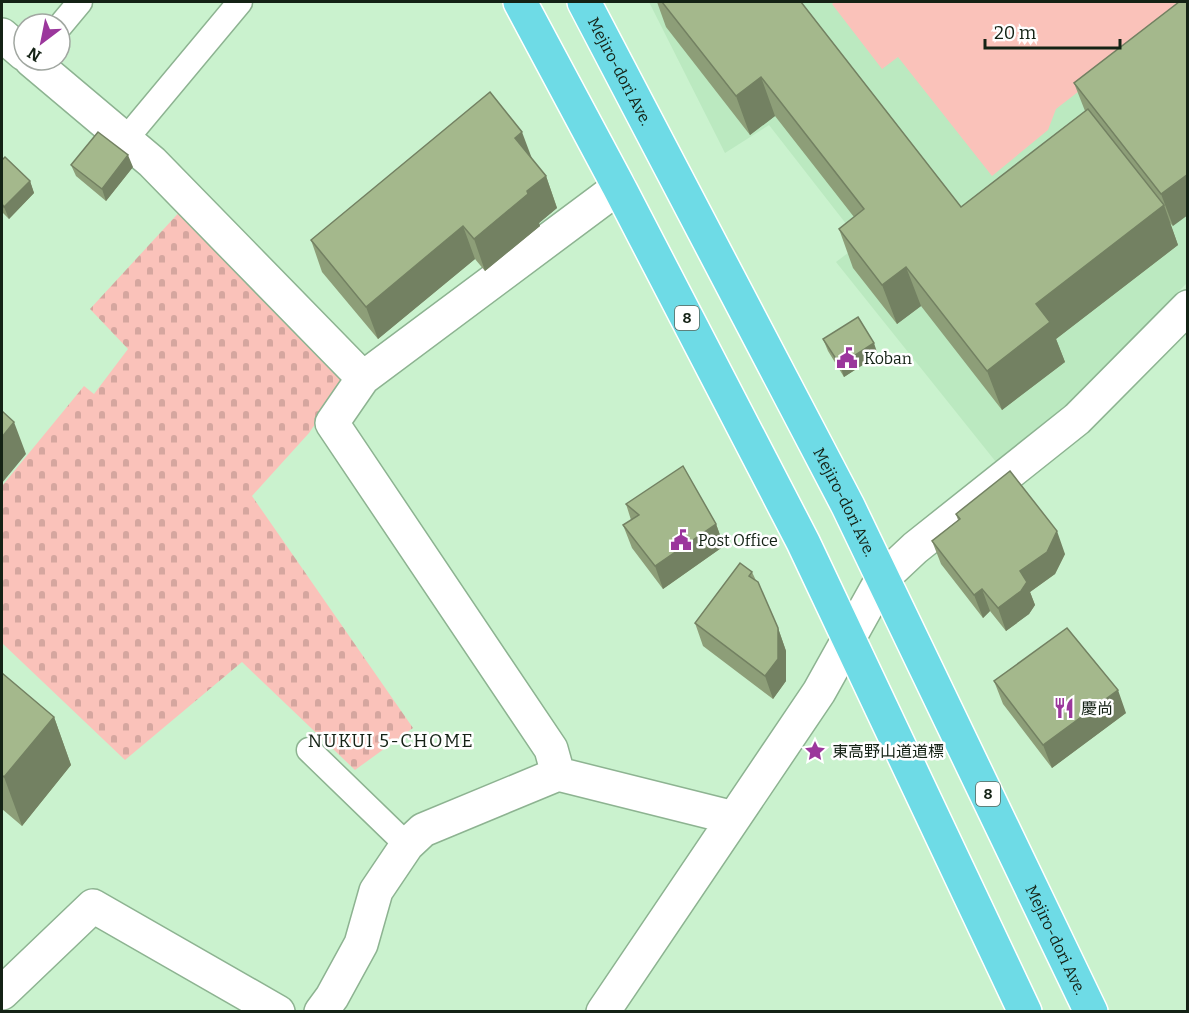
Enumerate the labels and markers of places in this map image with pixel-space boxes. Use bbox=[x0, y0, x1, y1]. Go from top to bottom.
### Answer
public building icon: Koban bbox=[835, 346, 859, 370]
place label: Koban bbox=[864, 349, 912, 368]
public building icon: Post Office bbox=[669, 528, 693, 552]
place label: Post Office bbox=[698, 531, 778, 550]
restaurant icon: 慶尚 bbox=[1052, 696, 1076, 720]
place label: 慶尚 bbox=[1081, 699, 1113, 718]
place icon: 東高野山道道標 bbox=[803, 739, 827, 763]
place label: 東高野山道道標 bbox=[832, 742, 944, 761]

